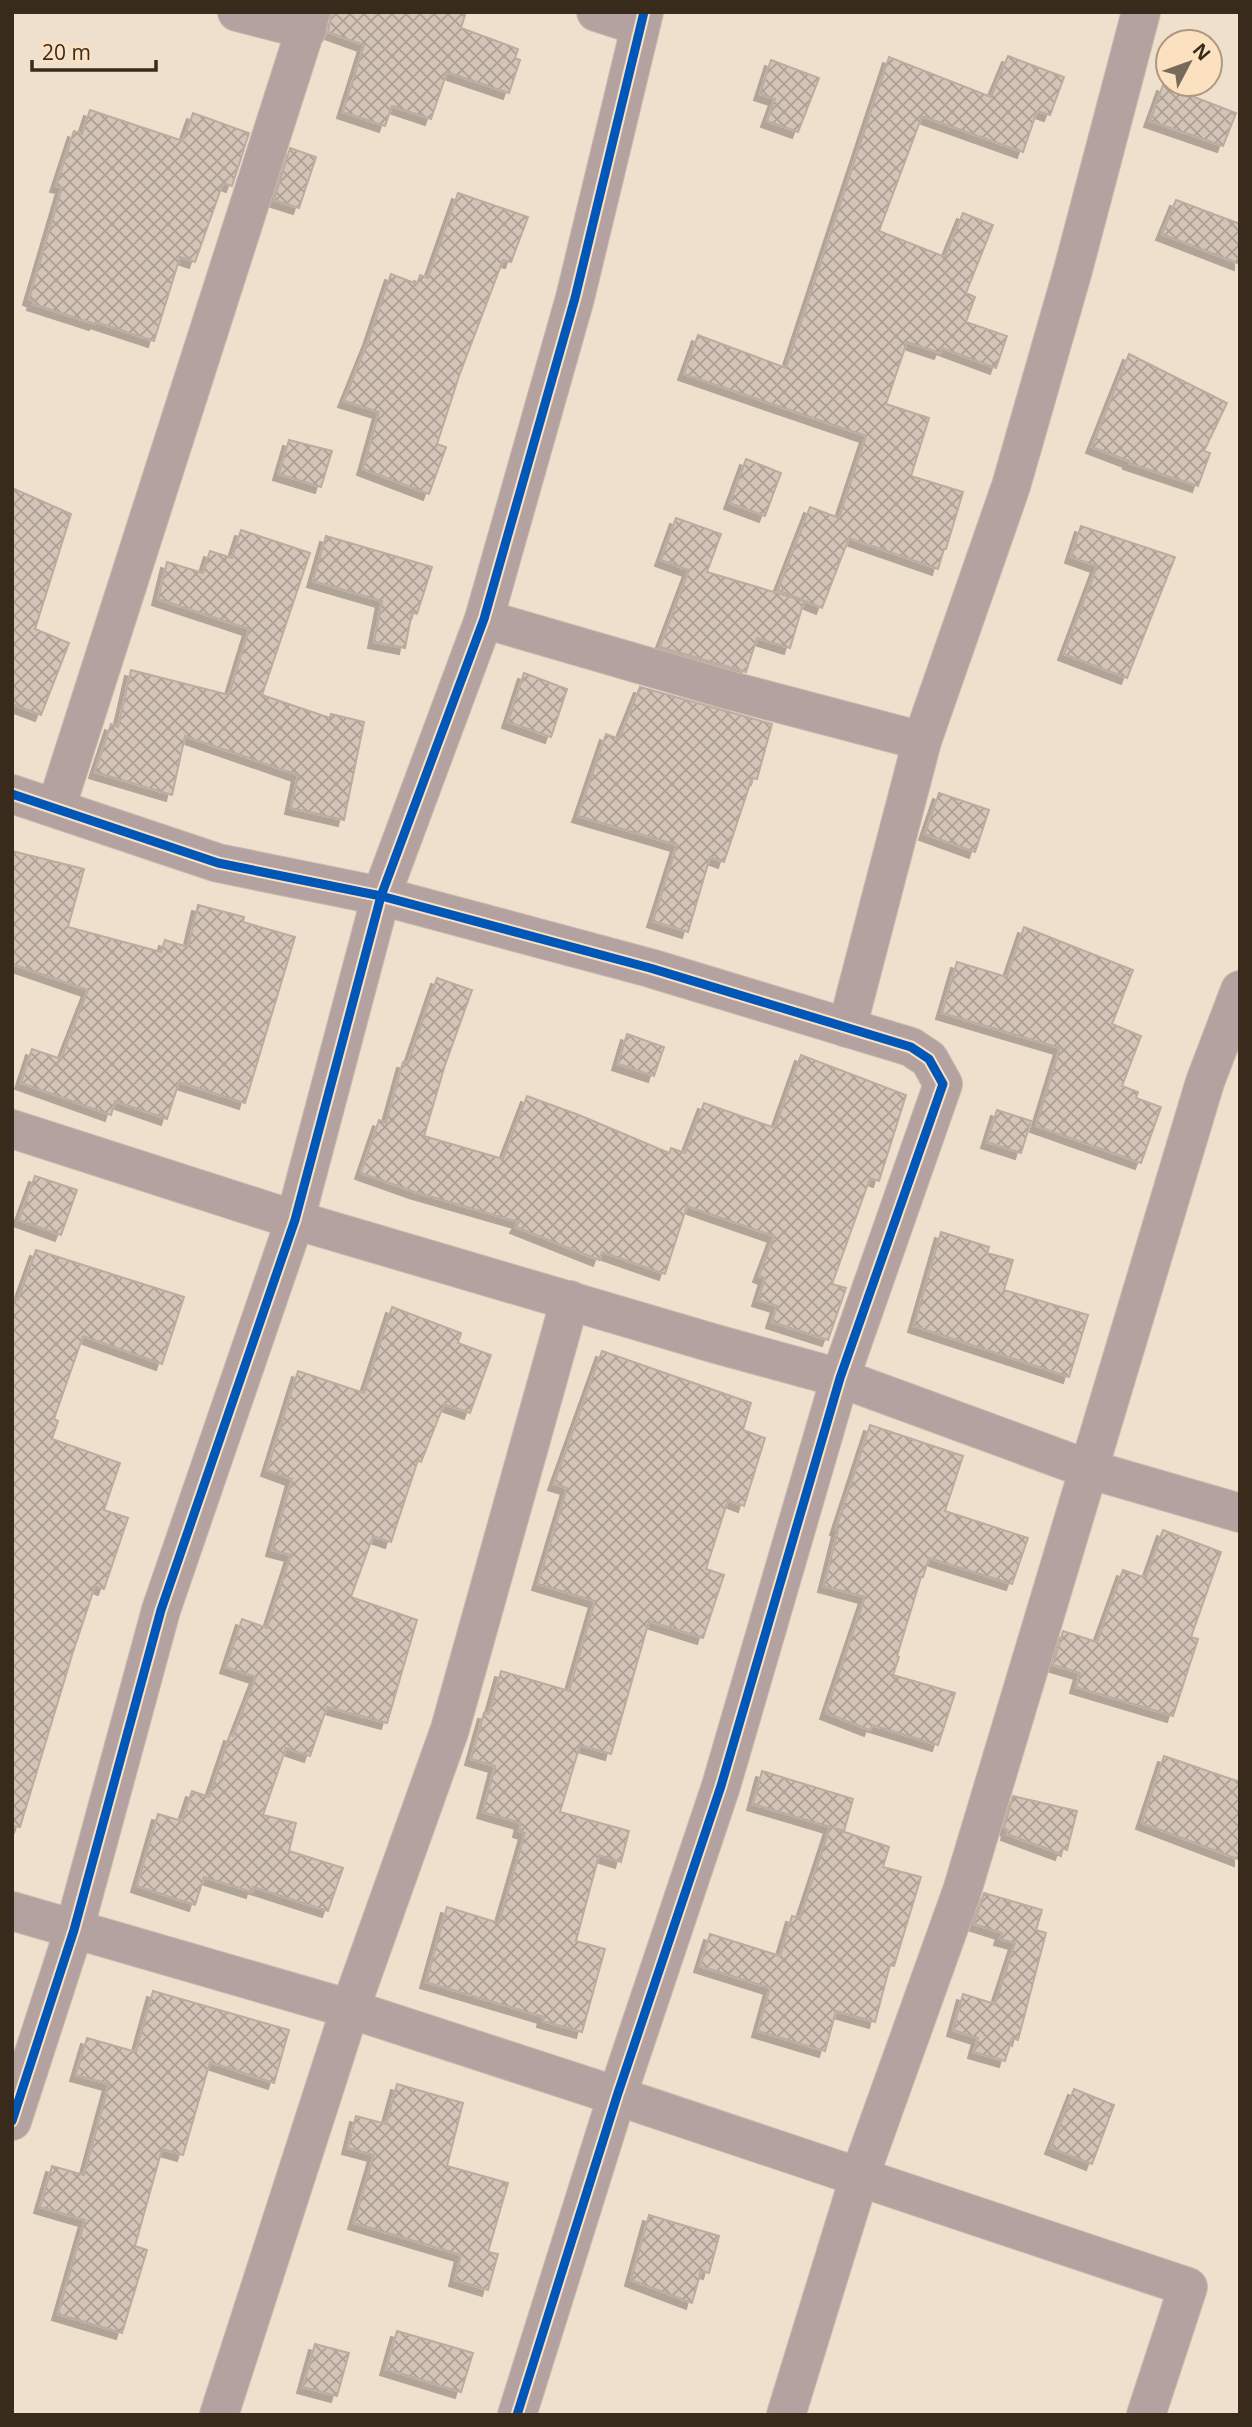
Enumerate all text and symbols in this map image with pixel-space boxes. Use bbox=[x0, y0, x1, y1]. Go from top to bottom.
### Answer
scale bar bbox=[32, 28, 156, 72]
north arrow bbox=[1154, 28, 1224, 98]
text: N bbox=[1187, 37, 1217, 66]
text: 20 m bbox=[42, 38, 91, 66]

